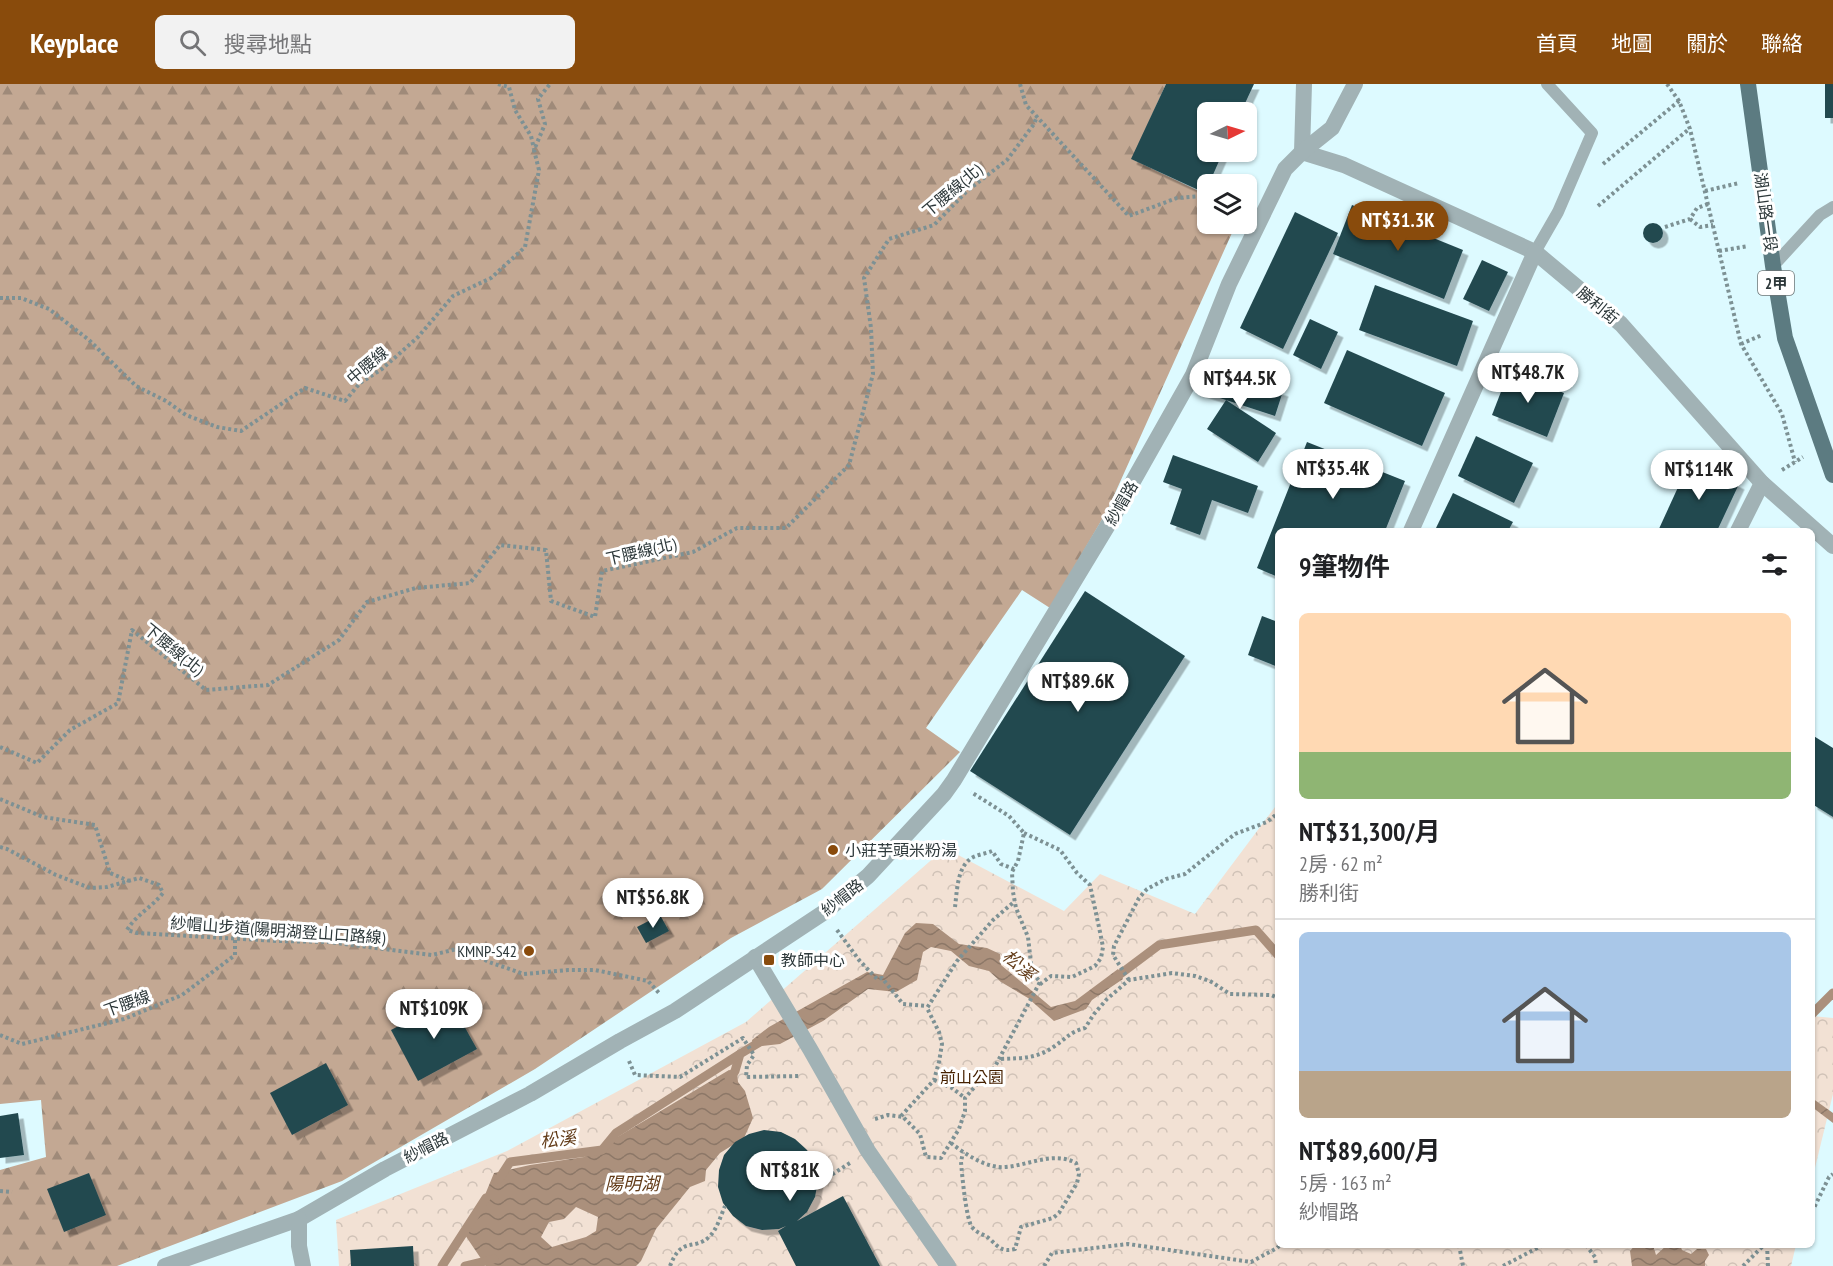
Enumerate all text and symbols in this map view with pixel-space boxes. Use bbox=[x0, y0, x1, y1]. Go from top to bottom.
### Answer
search box bbox=[155, 15, 575, 69]
text: Keyplace bbox=[30, 24, 119, 61]
icon: search bbox=[176, 26, 209, 59]
text: 搜尋地點 bbox=[224, 30, 312, 58]
text: 首頁 bbox=[1536, 30, 1578, 57]
text: 地圖 bbox=[1611, 30, 1653, 57]
text: 關於 bbox=[1686, 30, 1728, 57]
text: 聯絡 bbox=[1761, 30, 1803, 57]
north arrow bbox=[1197, 102, 1257, 162]
map controls bbox=[1197, 102, 1257, 234]
street label: 下腰線(北) bbox=[918, 159, 986, 221]
street label: 湖山路一段 bbox=[1751, 171, 1781, 253]
button: layers bbox=[1197, 174, 1257, 234]
pin: NT$31.3K bbox=[1336, 201, 1460, 252]
text: NT$31.3K bbox=[1361, 207, 1435, 233]
road number: 2甲 bbox=[1758, 271, 1794, 295]
street label: 勝利街 bbox=[1573, 282, 1623, 328]
street label: 中腰線 bbox=[342, 342, 392, 388]
pin: NT$48.7K bbox=[1466, 353, 1590, 404]
pin: NT$44.5K bbox=[1178, 359, 1302, 410]
text: NT$48.7K bbox=[1491, 359, 1565, 385]
text: NT$44.5K bbox=[1203, 365, 1277, 391]
pin: NT$35.4K bbox=[1271, 449, 1395, 500]
pin: NT$114K bbox=[1644, 450, 1754, 501]
text: NT$35.4K bbox=[1296, 455, 1370, 481]
text: NT$114K bbox=[1665, 456, 1733, 482]
street label: 紗帽路 bbox=[1100, 477, 1142, 529]
street label: 下腰線(北) bbox=[604, 533, 678, 569]
icon: filters bbox=[1758, 548, 1791, 581]
text: 9筆物件 bbox=[1299, 550, 1389, 583]
street label: 下腰線(北) bbox=[140, 619, 208, 679]
icon: home bbox=[1491, 652, 1599, 760]
pin: NT$89.6K bbox=[1016, 662, 1140, 713]
text: NT$89.6K bbox=[1041, 668, 1115, 694]
text: NT$31,300/月 bbox=[1299, 815, 1441, 848]
place label: 小莊芋頭米粉湯 bbox=[845, 840, 957, 860]
marker: 小莊芋頭米粉湯 bbox=[826, 843, 840, 857]
text: 2房 · 62 m² bbox=[1299, 851, 1383, 877]
street label: 紗帽路 bbox=[817, 874, 867, 920]
pin: NT$56.8K bbox=[591, 878, 715, 929]
text: 勝利街 bbox=[1299, 880, 1359, 906]
text: NT$56.8K bbox=[616, 884, 690, 910]
street label: 紗帽山步道(陽明湖登山口路線) bbox=[170, 913, 386, 948]
place label: KMNP-S42 bbox=[457, 941, 517, 961]
marker: KMNP-S42 bbox=[522, 944, 536, 958]
water label: 松溪 bbox=[998, 944, 1042, 988]
place label: 教師中心 bbox=[781, 950, 845, 970]
marker: 教師中心 bbox=[762, 953, 776, 967]
icon: home bbox=[1491, 971, 1599, 1079]
street label: 下腰線 bbox=[101, 985, 153, 1021]
pin: NT$109K bbox=[379, 989, 489, 1040]
text: NT$109K bbox=[400, 995, 468, 1021]
park label: 前山公園 bbox=[940, 1067, 1004, 1087]
water label: 松溪 bbox=[539, 1125, 580, 1153]
street label: 紗帽路 bbox=[400, 1127, 452, 1167]
text: NT$89,600/月 bbox=[1299, 1134, 1441, 1167]
pin: NT$81K bbox=[741, 1151, 839, 1202]
text: NT$81K bbox=[760, 1157, 820, 1183]
text: 5房 · 163 m² bbox=[1299, 1170, 1392, 1196]
water label: 陽明湖 bbox=[605, 1172, 662, 1195]
text: 紗帽路 bbox=[1299, 1199, 1359, 1225]

